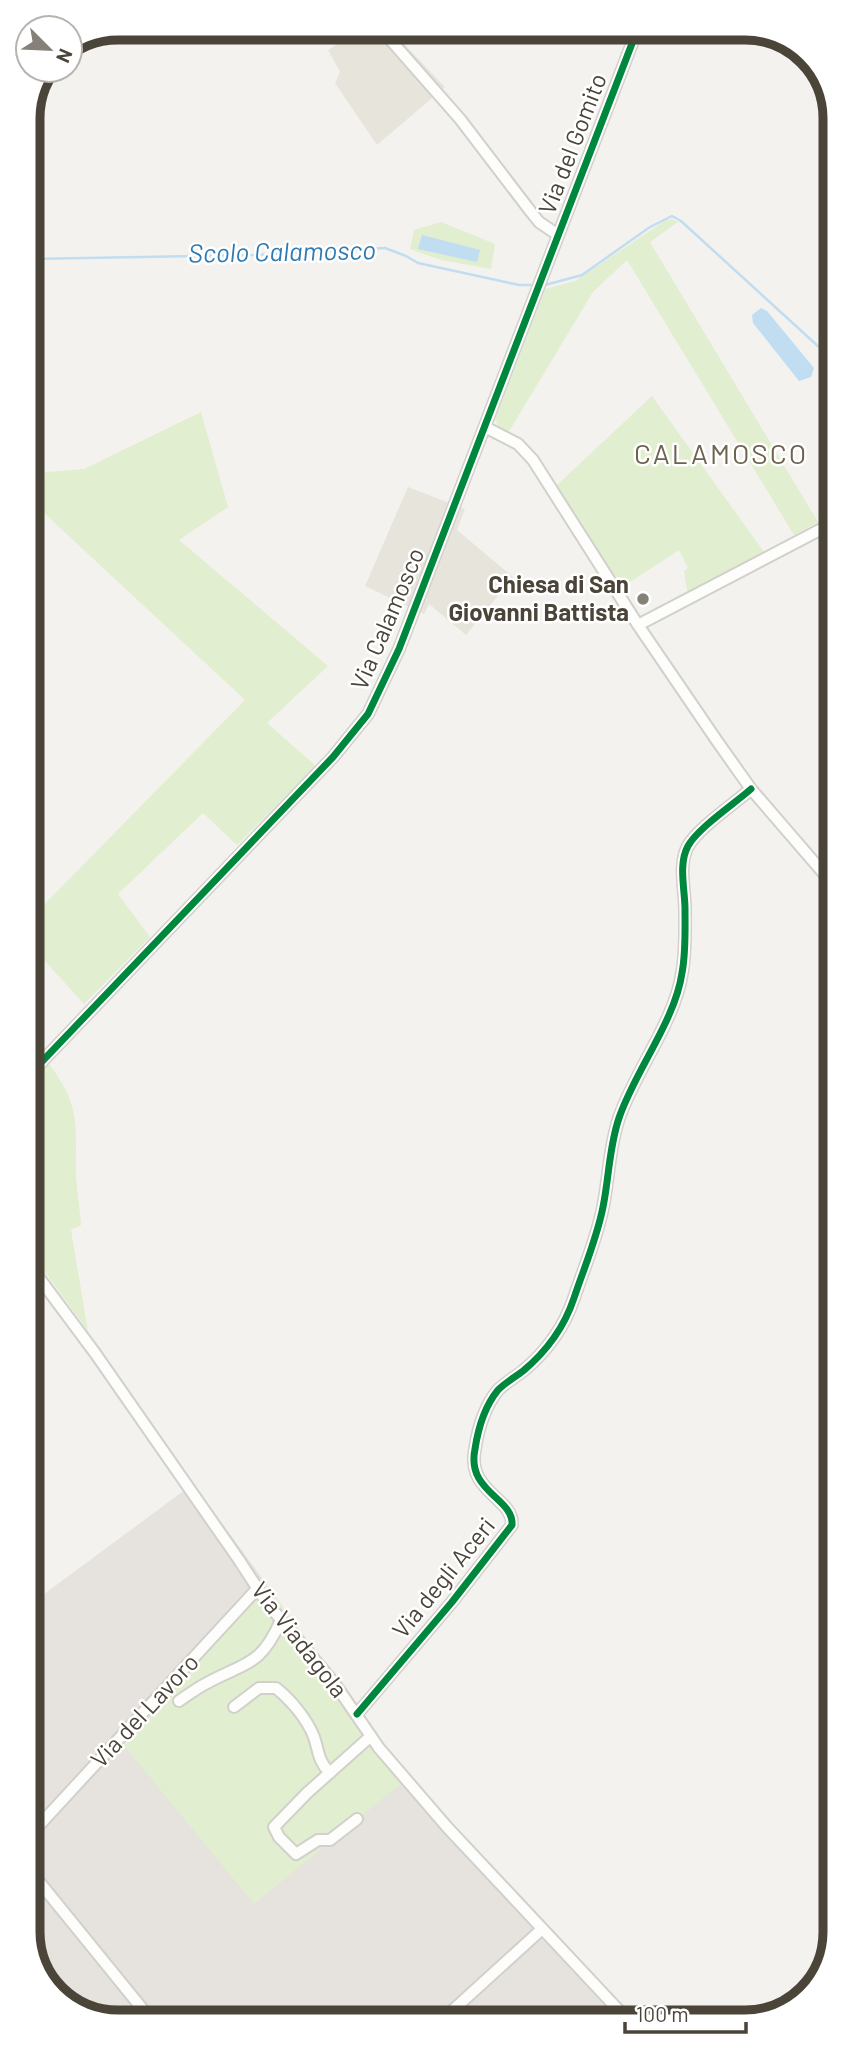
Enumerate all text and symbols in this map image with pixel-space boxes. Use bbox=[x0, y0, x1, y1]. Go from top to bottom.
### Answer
north arrow bbox=[14, 14, 84, 84]
text: N bbox=[52, 46, 78, 67]
street label: Via del Gomito bbox=[531, 69, 612, 218]
water label: Scolo Calamosco bbox=[188, 233, 376, 268]
district label: CALAMOSCO bbox=[634, 436, 808, 470]
street label: Via Calamosco bbox=[344, 543, 430, 694]
place label: Chiesa di San Giovanni Battista bbox=[448, 569, 629, 626]
marker: Chiesa di San Giovanni Battista bbox=[635, 591, 651, 607]
street label: Via degli Aceri bbox=[385, 1511, 500, 1643]
street label: Via Viadagola bbox=[246, 1575, 354, 1703]
street label: Via del Lavoro bbox=[84, 1647, 204, 1773]
scale bar bbox=[625, 1990, 746, 2034]
text: 100 m bbox=[636, 2001, 689, 2026]

